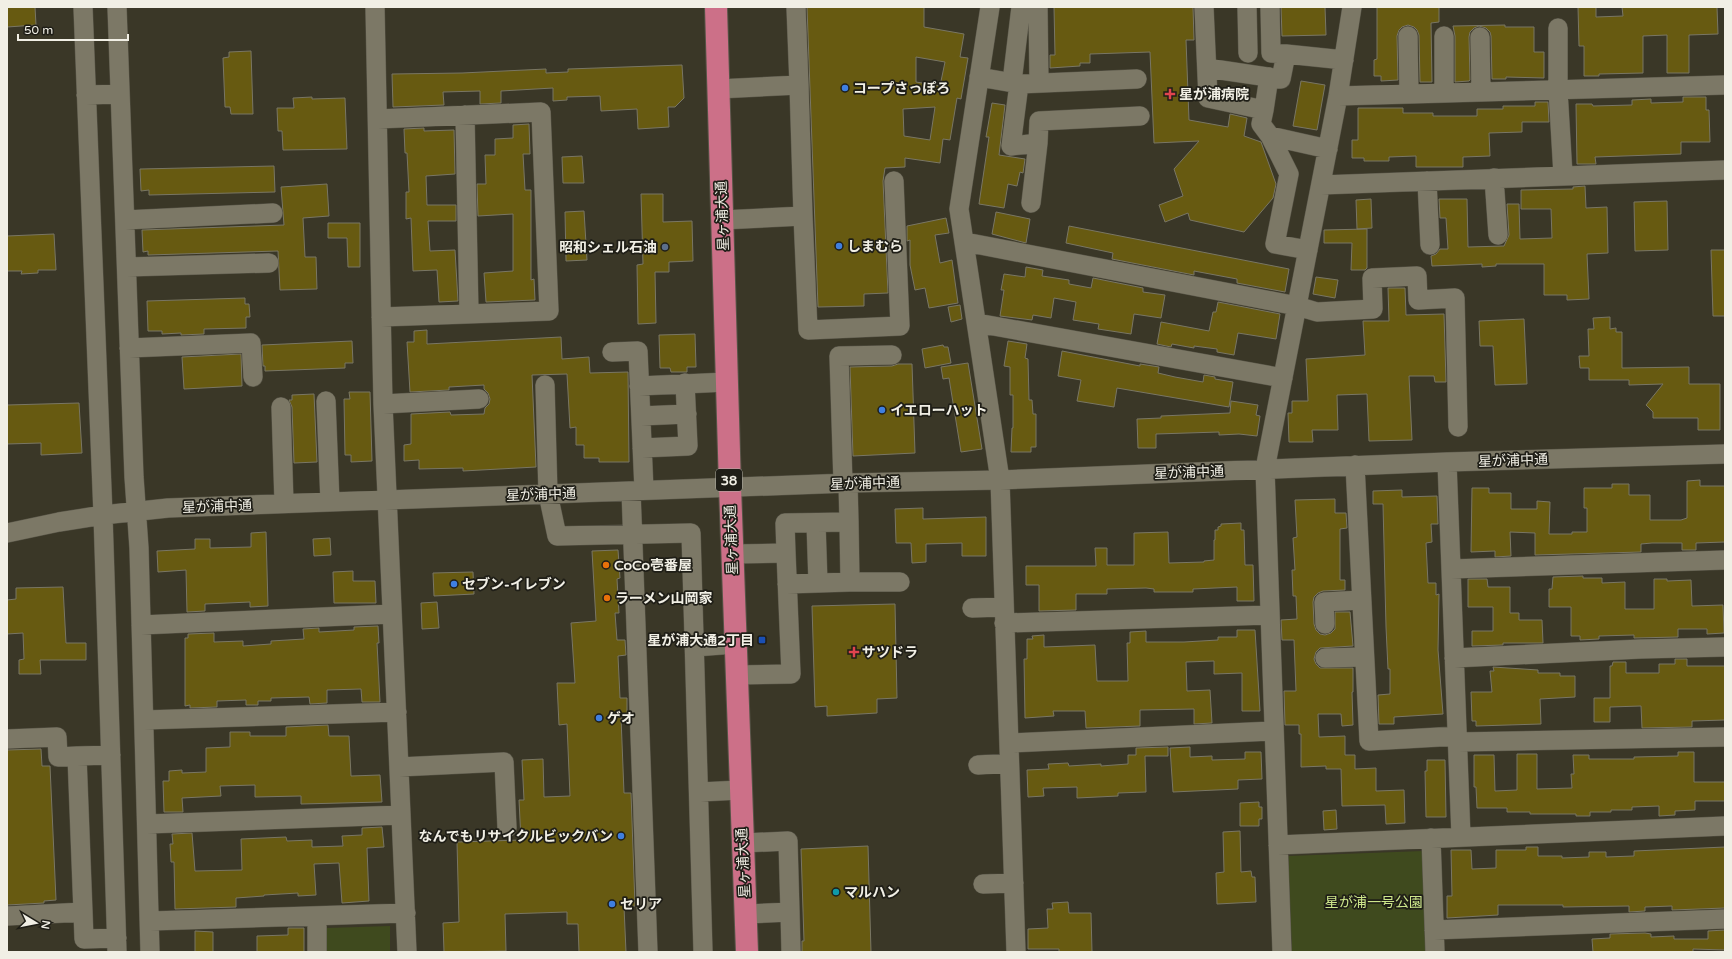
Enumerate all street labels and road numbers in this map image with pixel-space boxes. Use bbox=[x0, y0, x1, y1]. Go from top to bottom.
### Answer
street label: 星ヶ浦大通 bbox=[713, 181, 732, 251]
street label: 星が浦中通 bbox=[1478, 451, 1548, 470]
street label: 星が浦中通 bbox=[1154, 463, 1224, 482]
road number: 38 bbox=[716, 469, 742, 491]
street label: 星が浦中通 bbox=[830, 474, 900, 493]
street label: 星が浦中通 bbox=[506, 485, 576, 504]
street label: 星が浦中通 bbox=[182, 497, 252, 516]
street label: 星ヶ浦大通 bbox=[722, 505, 741, 575]
street label: 星ヶ浦大通 bbox=[733, 828, 754, 898]

